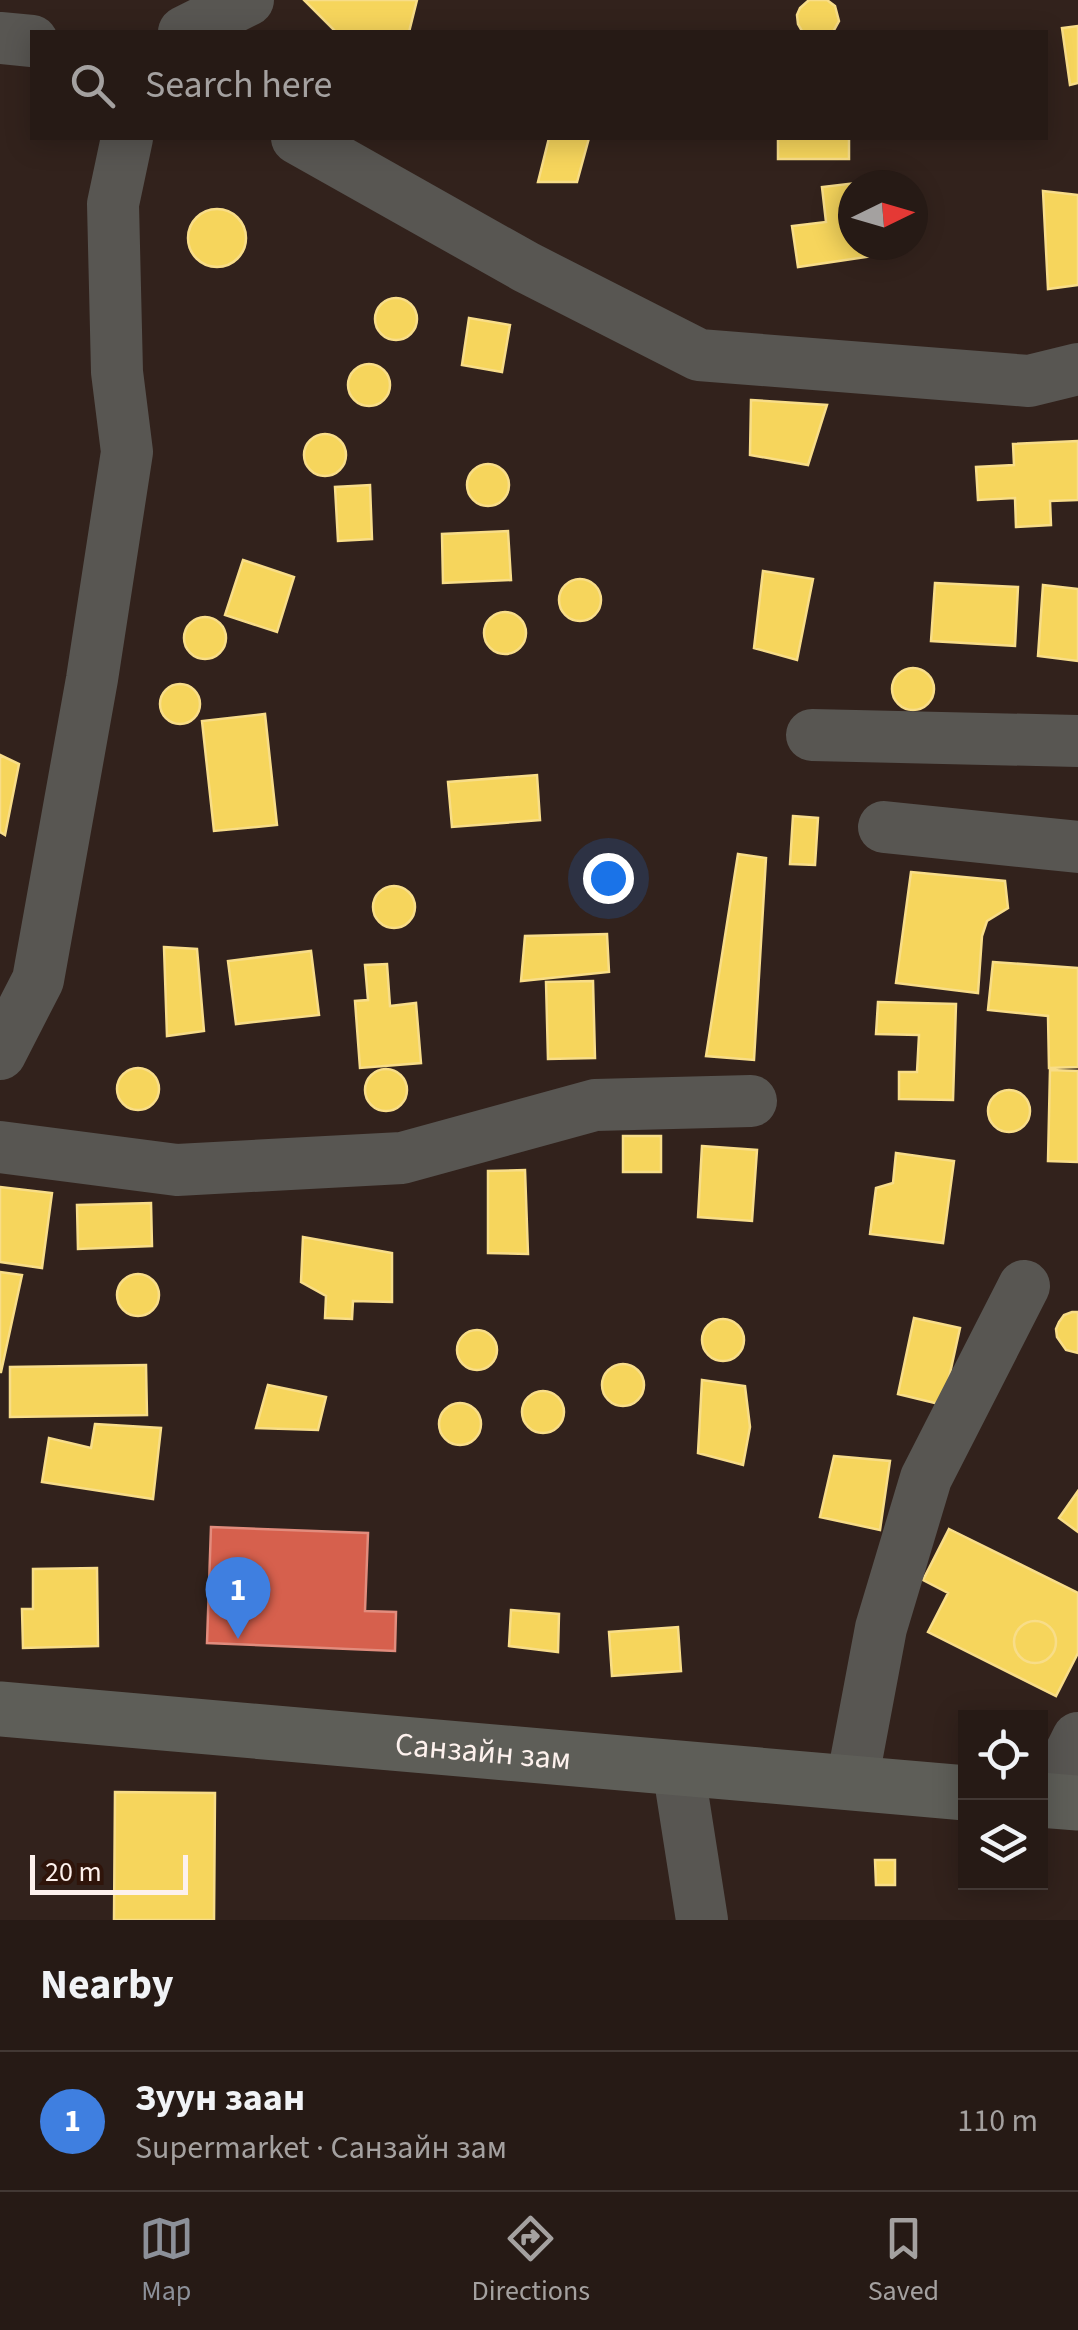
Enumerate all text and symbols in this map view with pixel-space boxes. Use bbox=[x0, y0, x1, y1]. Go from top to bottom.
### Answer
search box bbox=[30, 30, 1048, 140]
icon: search bbox=[65, 58, 120, 113]
text: Search here bbox=[145, 58, 332, 112]
north arrow bbox=[838, 170, 928, 260]
your location bbox=[583, 853, 634, 904]
pin: 1 bbox=[206, 1556, 270, 1639]
map controls bbox=[958, 1710, 1048, 1890]
button: locate bbox=[958, 1710, 1048, 1800]
street label: Санзайн зам bbox=[393, 1721, 573, 1783]
button: layers bbox=[958, 1800, 1048, 1890]
scale bar bbox=[30, 1850, 188, 1894]
text: 20 m bbox=[45, 1852, 102, 1892]
text: Nearby bbox=[40, 1955, 174, 2015]
text: Зуун заан bbox=[135, 2071, 305, 2125]
text: 1 bbox=[64, 2098, 81, 2144]
text: 110 m bbox=[957, 2098, 1038, 2144]
text: Supermarket · Санзайн зам bbox=[135, 2125, 507, 2171]
tab: Map bbox=[139, 2211, 194, 2311]
tab: Directions bbox=[472, 2211, 590, 2311]
tab: Saved bbox=[868, 2211, 939, 2311]

